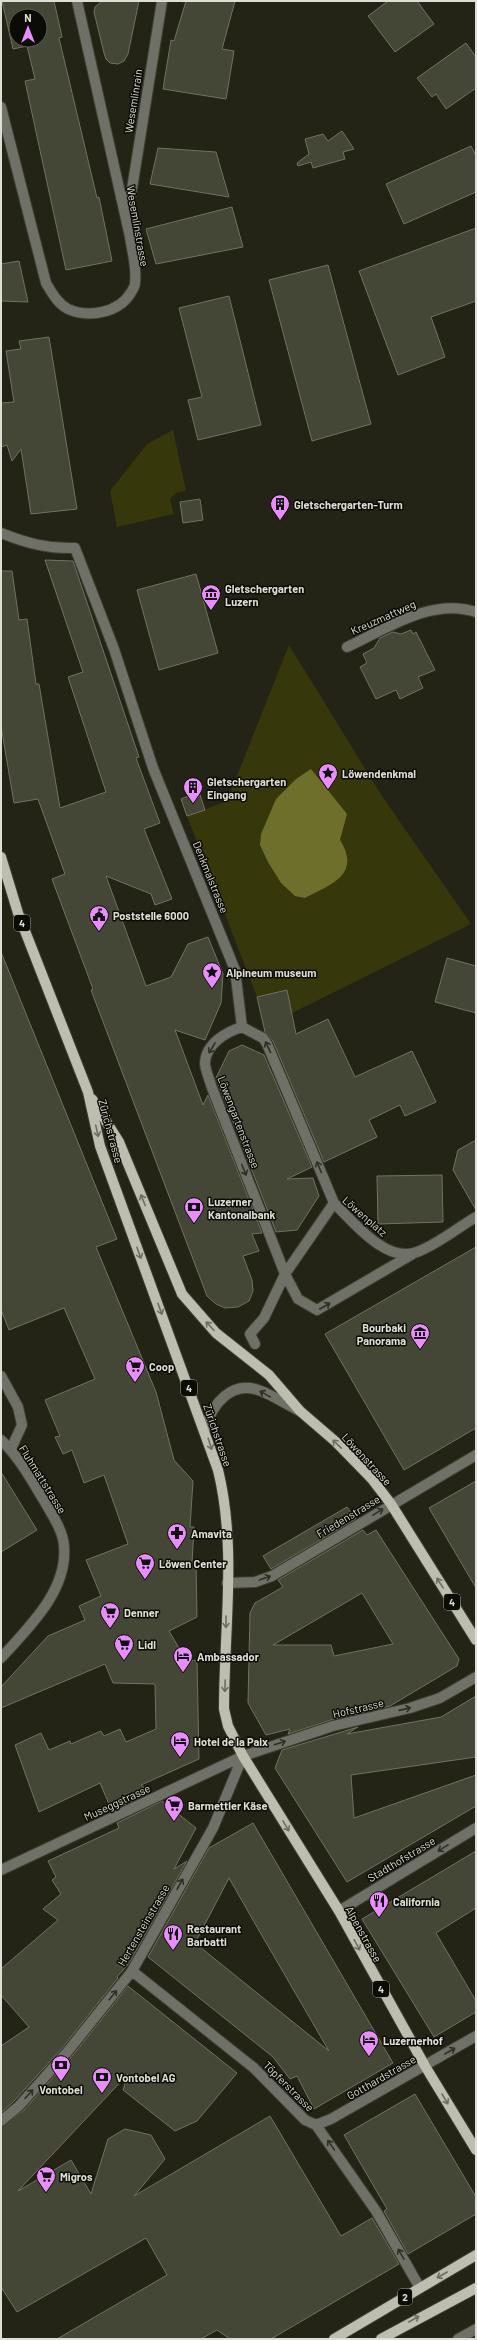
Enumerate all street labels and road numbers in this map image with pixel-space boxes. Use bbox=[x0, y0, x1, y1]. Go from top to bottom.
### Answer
street label: Wesemlinrain bbox=[122, 68, 144, 134]
street label: Wesemlinstrasse bbox=[125, 185, 152, 267]
street label: Kreuzmattweg bbox=[349, 597, 417, 637]
street label: Denkmalstrasse bbox=[191, 839, 231, 915]
road number: 4 bbox=[14, 915, 30, 931]
street label: Löwengartenstrasse bbox=[215, 1074, 263, 1170]
street label: Zürichstrasse bbox=[96, 1098, 126, 1164]
street label: Löwenplatz bbox=[340, 1193, 390, 1239]
road number: 4 bbox=[181, 1380, 197, 1396]
street label: Zürichstrasse bbox=[201, 1402, 235, 1468]
street label: Löwenstrasse bbox=[340, 1430, 395, 1488]
street label: Fluhmattstrasse bbox=[17, 1442, 69, 1516]
street label: Friedenstrasse bbox=[314, 1492, 382, 1540]
road number: 4 bbox=[444, 1594, 460, 1610]
street label: Hofstrasse bbox=[331, 1696, 385, 1720]
street label: Museggstrasse bbox=[82, 1781, 152, 1823]
street label: Stadthofstrasse bbox=[365, 1834, 437, 1884]
street label: Hertensteinstrasse bbox=[114, 1882, 172, 1968]
street label: Alpenstrasse bbox=[343, 1904, 385, 1964]
road number: 4 bbox=[373, 1981, 389, 1997]
street label: Gotthardstrasse bbox=[344, 2052, 418, 2102]
street label: Töpferstrasse bbox=[261, 2058, 317, 2114]
road number: 2 bbox=[398, 2289, 412, 2305]

